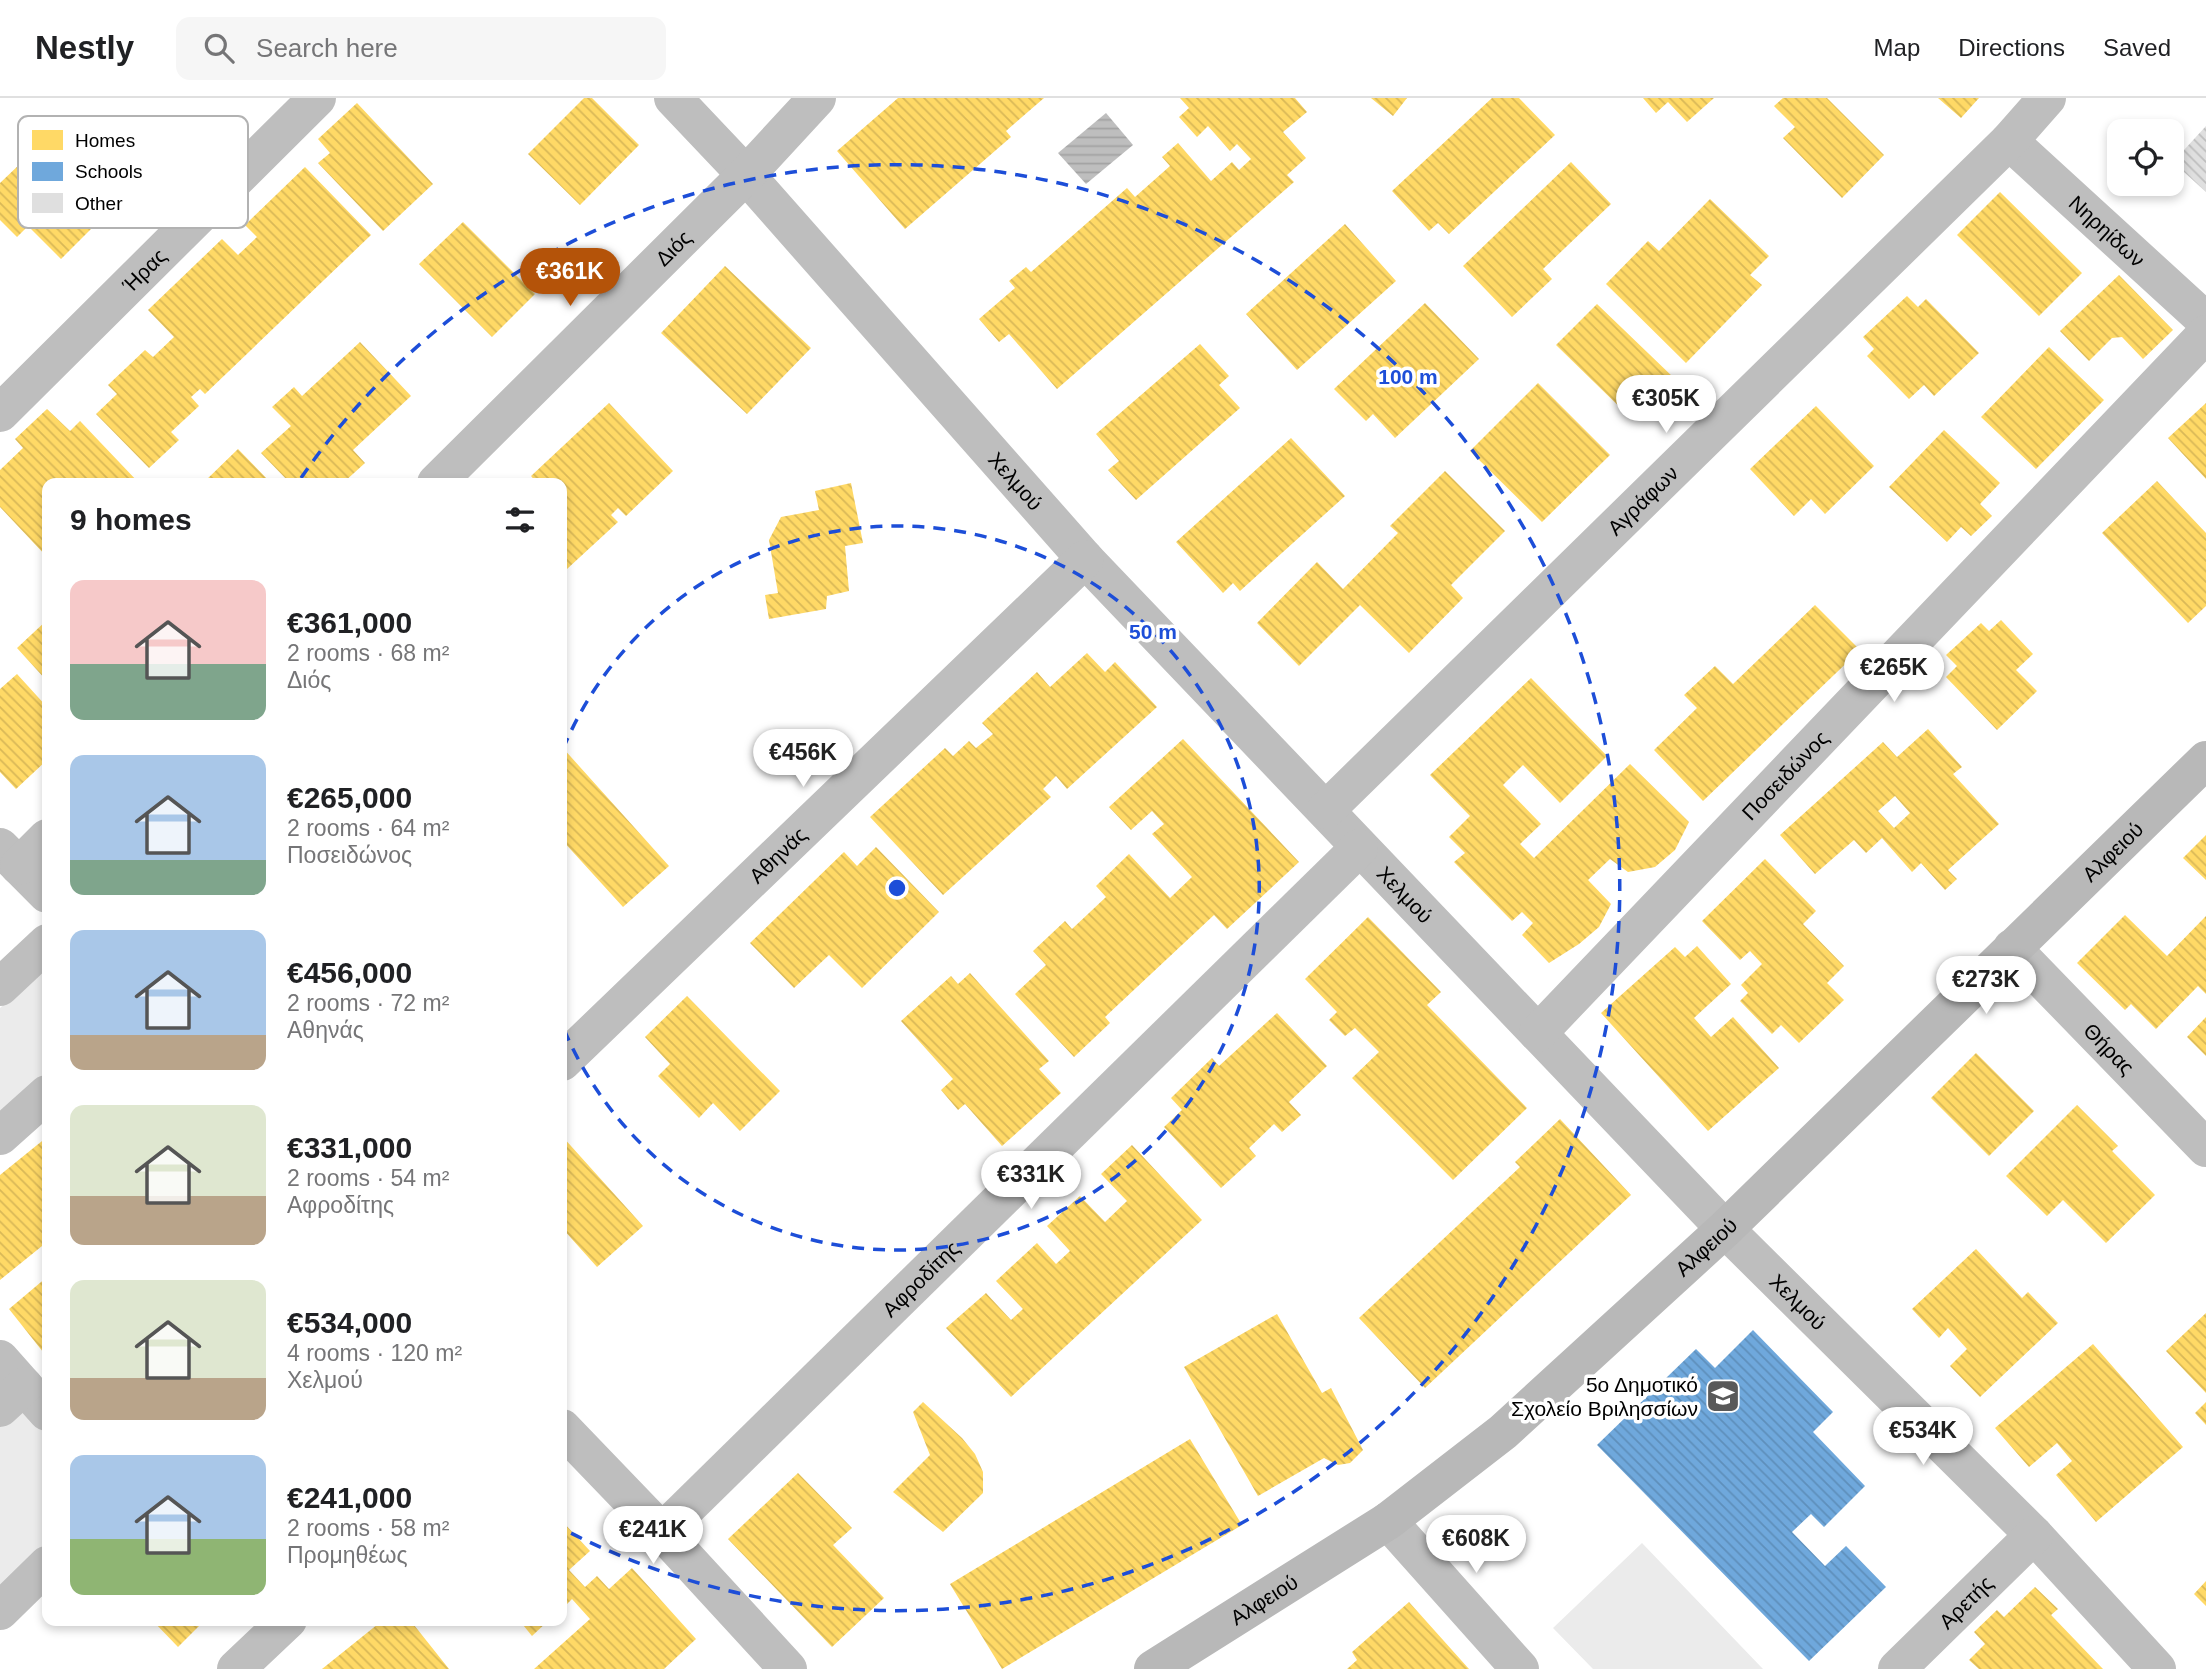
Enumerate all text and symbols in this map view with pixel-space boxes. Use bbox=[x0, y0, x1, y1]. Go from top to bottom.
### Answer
search box bbox=[176, 17, 666, 80]
text: Nestly bbox=[35, 29, 134, 66]
icon: search bbox=[200, 29, 238, 67]
text: Search here bbox=[256, 33, 398, 63]
text: Map bbox=[1874, 34, 1920, 61]
text: Directions bbox=[1958, 34, 2065, 61]
text: Saved bbox=[2103, 34, 2171, 61]
legend bbox=[18, 116, 248, 228]
map controls bbox=[2107, 119, 2184, 196]
button: locate bbox=[2107, 119, 2184, 196]
text: Homes bbox=[75, 130, 135, 151]
text: Schools bbox=[75, 161, 143, 182]
street label: Νηρηίδων bbox=[2065, 191, 2150, 271]
text: Other bbox=[75, 193, 123, 214]
street label: Διός bbox=[650, 225, 695, 270]
street label: Ήρας bbox=[117, 243, 170, 297]
pin: €361K bbox=[521, 248, 619, 308]
text: €361K bbox=[536, 258, 604, 284]
text: 100 m bbox=[1378, 365, 1438, 388]
pin: €305K bbox=[1617, 376, 1715, 435]
text: €305K bbox=[1632, 385, 1700, 411]
street label: Χελμού bbox=[984, 447, 1047, 514]
street label: Αγράφων bbox=[1603, 461, 1682, 539]
icon: filters bbox=[501, 501, 539, 539]
text: 9 homes bbox=[70, 503, 192, 536]
text: €361,000 bbox=[287, 606, 412, 639]
icon: home bbox=[126, 608, 210, 692]
text: 50 m bbox=[1129, 620, 1177, 643]
text: 2 rooms · 68 m² bbox=[287, 640, 449, 666]
pin: €265K bbox=[1845, 644, 1943, 704]
text: €265K bbox=[1860, 654, 1928, 680]
text: Διός bbox=[287, 667, 331, 693]
street label: Ποσειδώνος bbox=[1737, 726, 1832, 824]
pin: €456K bbox=[754, 730, 852, 789]
text: €456K bbox=[769, 739, 837, 765]
text: €265,000 bbox=[287, 781, 412, 814]
icon: home bbox=[126, 783, 210, 867]
text: 2 rooms · 64 m² bbox=[287, 815, 449, 841]
street label: Αλφειού bbox=[2078, 817, 2147, 886]
street label: Αθηνάς bbox=[744, 822, 811, 887]
text: Ποσειδώνος bbox=[287, 842, 412, 868]
street label: Χελμού bbox=[1373, 861, 1437, 927]
centre of rings bbox=[885, 876, 909, 900]
text: €456,000 bbox=[287, 956, 412, 989]
pin: €273K bbox=[1937, 956, 2035, 1016]
icon: home bbox=[126, 958, 210, 1042]
text: €273K bbox=[1952, 966, 2020, 992]
text: 2 rooms · 72 m² bbox=[287, 990, 449, 1016]
text: Αθηνάς bbox=[287, 1017, 364, 1043]
street label: Θήρας bbox=[2080, 1018, 2139, 1079]
text: €331,000 bbox=[287, 1131, 412, 1164]
icon: home bbox=[126, 1133, 210, 1217]
pin: €331K bbox=[982, 1152, 1080, 1211]
text: €331K bbox=[997, 1161, 1065, 1187]
text: 2 rooms · 54 m² bbox=[287, 1165, 449, 1191]
text: Αφροδίτης bbox=[287, 1192, 394, 1218]
street label: Αλφειού bbox=[1670, 1213, 1741, 1280]
street label: Αφροδίτης bbox=[877, 1236, 963, 1321]
street label: Χελμού bbox=[1766, 1269, 1831, 1334]
text: €534,000 bbox=[287, 1306, 412, 1339]
icon: home bbox=[126, 1308, 210, 1392]
text: 4 rooms · 120 m² bbox=[287, 1340, 462, 1366]
text: Χελμού bbox=[287, 1367, 363, 1393]
place label: 5ο Δημοτικό Σχολείο Βριλησσίων bbox=[1511, 1373, 1698, 1420]
school or university icon: 5ο Δημοτικό Σχολείο Βριλησσίων bbox=[1704, 1377, 1742, 1415]
pin: €534K bbox=[1874, 1408, 1972, 1467]
text: €534K bbox=[1889, 1417, 1957, 1443]
text: €241,000 bbox=[287, 1481, 412, 1514]
icon: home bbox=[126, 1483, 210, 1567]
pin: €241K bbox=[604, 1506, 702, 1566]
text: 2 rooms · 58 m² bbox=[287, 1515, 449, 1541]
text: €241K bbox=[619, 1516, 687, 1542]
pin: €608K bbox=[1427, 1516, 1525, 1575]
text: €608K bbox=[1442, 1525, 1510, 1551]
text: Προμηθέως bbox=[287, 1542, 408, 1568]
street label: Αλφειού bbox=[1226, 1569, 1302, 1629]
street label: Αρετής bbox=[1934, 1571, 1997, 1633]

